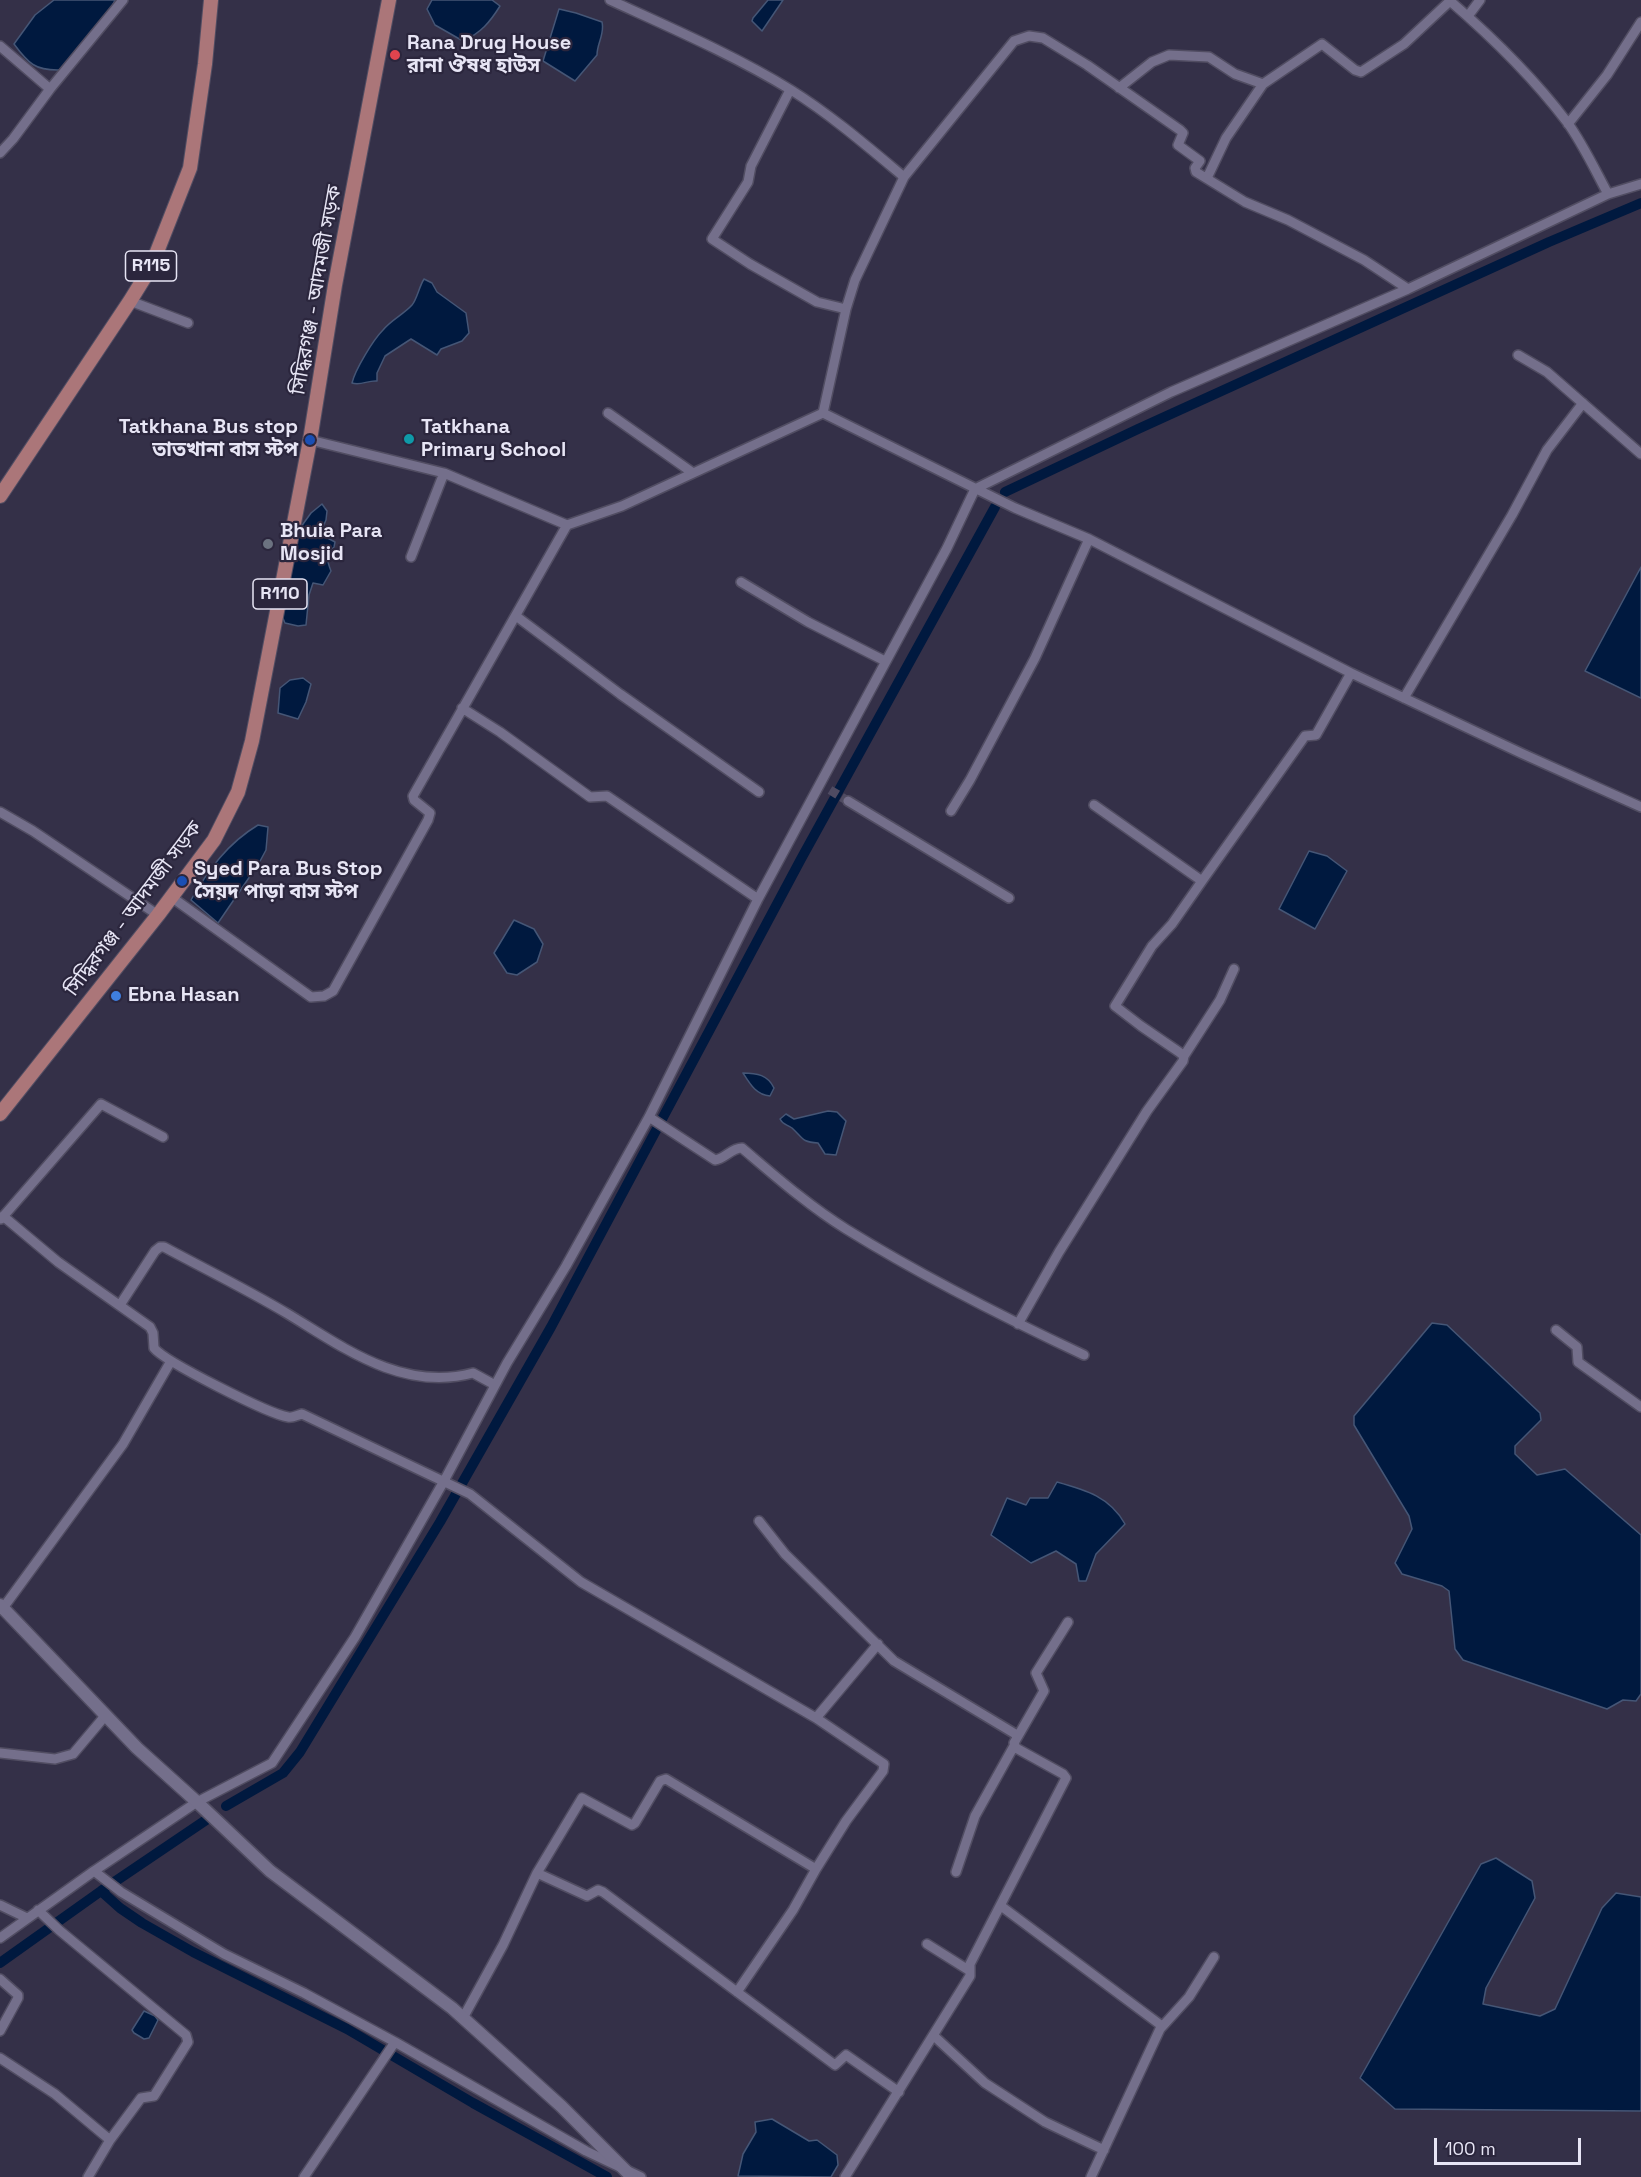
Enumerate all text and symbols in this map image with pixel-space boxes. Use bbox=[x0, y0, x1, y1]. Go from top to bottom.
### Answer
place label: Rana Drug House রানা ঔষধ হাউস bbox=[407, 32, 571, 79]
marker: Rana Drug House রানা ঔষধ হাউস bbox=[388, 48, 402, 62]
street label: সিদ্ধিরগঞ্জ - আদমজী সড়ক bbox=[287, 183, 347, 397]
road number: R115 bbox=[126, 251, 176, 281]
place label: Tatkhana Bus stop তাতখানা বাস স্টপ bbox=[119, 416, 298, 463]
place label: Tatkhana Primary School bbox=[421, 416, 566, 463]
marker: Tatkhana Primary School bbox=[402, 432, 416, 446]
marker: Tatkhana Bus stop তাতখানা বাস স্টপ bbox=[303, 433, 317, 447]
place label: Bhuia Para Mosjid bbox=[280, 520, 382, 567]
marker: Bhuia Para Mosjid bbox=[261, 537, 275, 551]
road number: R110 bbox=[253, 579, 307, 609]
street label: সিদ্ধিরগঞ্জ - আদমজী সড়ক bbox=[60, 817, 208, 1001]
place label: Syed Para Bus Stop সৈয়দ পাড়া বাস স্টপ bbox=[194, 858, 383, 905]
marker: Syed Para Bus Stop সৈয়দ পাড়া বাস স্টপ bbox=[175, 874, 189, 888]
place label: Ebna Hasan bbox=[128, 984, 240, 1008]
marker: Ebna Hasan bbox=[109, 989, 123, 1003]
scale bar bbox=[1437, 2126, 1584, 2164]
text: 100 m bbox=[1445, 2137, 1496, 2160]

